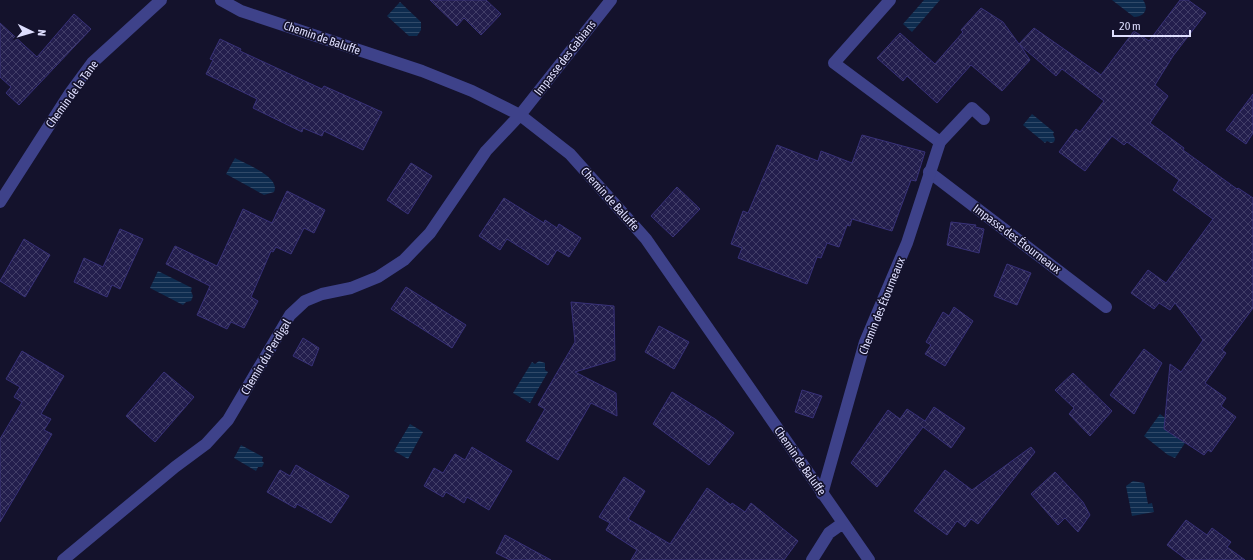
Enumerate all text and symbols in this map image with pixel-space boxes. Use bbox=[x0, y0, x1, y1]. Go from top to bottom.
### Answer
north arrow bbox=[12, 12, 52, 52]
scale bar bbox=[1113, 12, 1190, 38]
street label: Chemin de Baluffe bbox=[282, 18, 362, 58]
street label: Impasse des Gabians bbox=[531, 18, 599, 98]
text: 20 m bbox=[1119, 19, 1141, 33]
text: N bbox=[36, 29, 48, 37]
street label: Chemin de la Tane bbox=[43, 58, 101, 130]
street label: Chemin de Baluffe bbox=[578, 164, 642, 234]
street label: Impasse des Étourneaux bbox=[970, 201, 1064, 277]
street label: Chemin des Étourneaux bbox=[856, 255, 908, 357]
street label: Chemin du Perdigal bbox=[238, 316, 294, 397]
street label: Chemin de Baluffe bbox=[771, 424, 829, 498]

